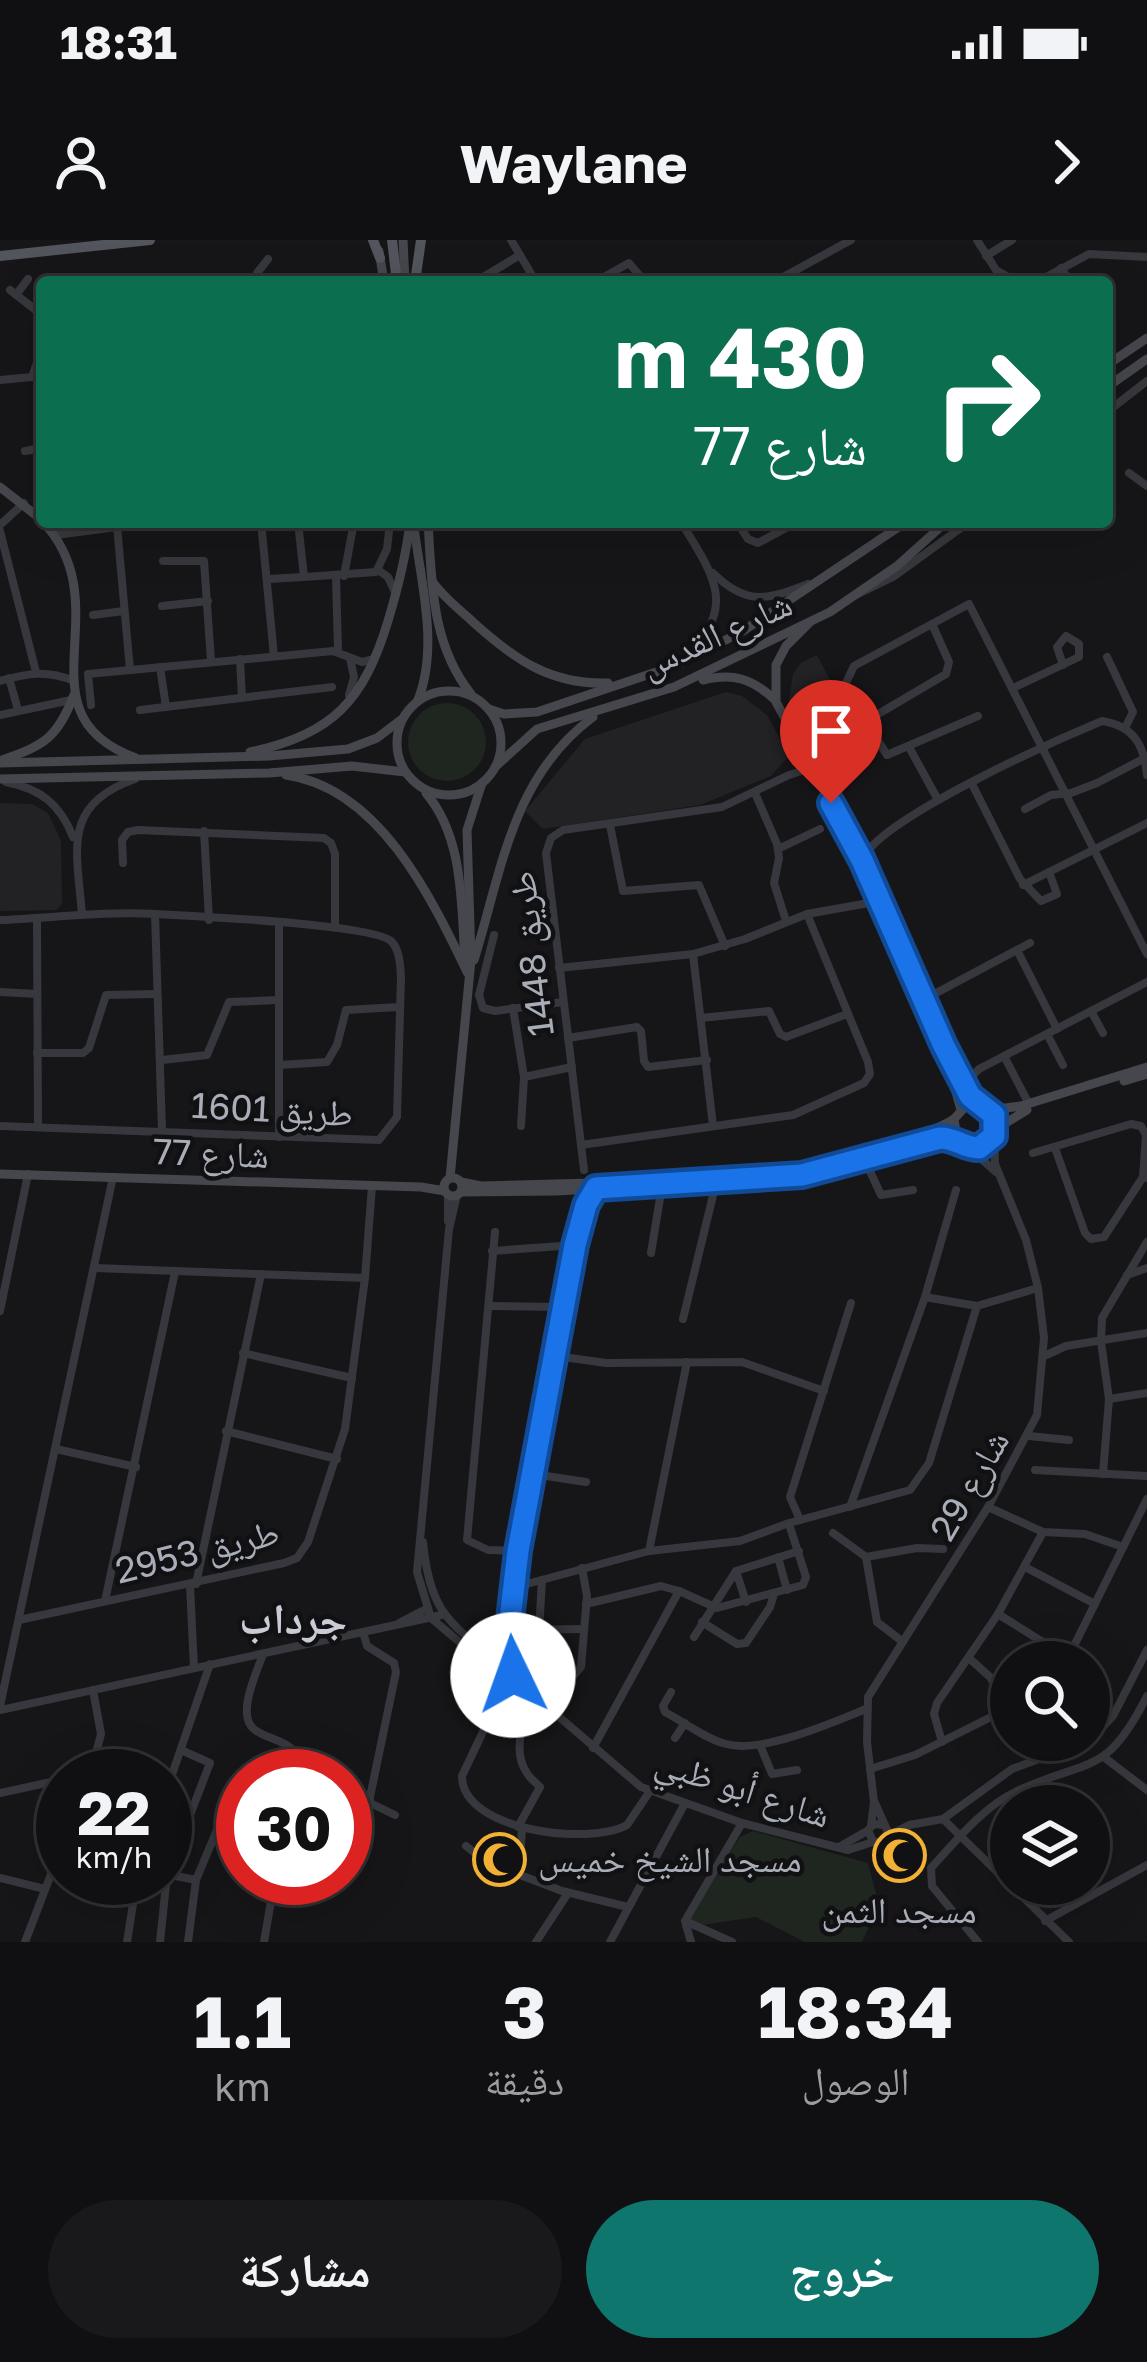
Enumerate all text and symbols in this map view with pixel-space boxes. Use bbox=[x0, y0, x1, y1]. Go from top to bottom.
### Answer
text: 18:31 bbox=[60, 15, 177, 69]
icon: person bbox=[48, 129, 114, 195]
icon: forward bbox=[1033, 129, 1099, 195]
text: Waylane bbox=[459, 130, 688, 195]
text: 430 m bbox=[614, 306, 867, 406]
icon: right bbox=[909, 324, 1065, 480]
text: شارع 77 bbox=[694, 412, 867, 477]
street label: شارع القدس bbox=[633, 581, 799, 688]
pin bbox=[780, 680, 882, 803]
icon: arrive bbox=[798, 698, 864, 764]
street label: طريق 1448 bbox=[499, 869, 563, 1039]
street label: طريق 1601 bbox=[190, 1083, 354, 1135]
street label: شارع 77 bbox=[152, 1129, 270, 1178]
street label: شارع 29 bbox=[920, 1422, 1019, 1549]
street label: طريق 2953 bbox=[110, 1509, 284, 1593]
district label: جرداب bbox=[239, 1593, 347, 1644]
position arrow bbox=[450, 1612, 576, 1738]
map controls bbox=[990, 1641, 1110, 1905]
button: search bbox=[990, 1641, 1110, 1761]
street label: شارع أبو ظبي bbox=[648, 1739, 836, 1844]
speed limit sign: 30 bbox=[216, 1749, 372, 1905]
text: 22 bbox=[77, 1776, 151, 1848]
button: layers bbox=[990, 1785, 1110, 1905]
mosque icon: مسجد الثمن bbox=[871, 1827, 927, 1883]
mosque icon: مسجد الشيخ خميس bbox=[471, 1831, 527, 1887]
place label: مسجد الشيخ خميس bbox=[538, 1837, 802, 1882]
text: km/h bbox=[76, 1839, 152, 1875]
place label: مسجد الثمن bbox=[821, 1888, 977, 1932]
text: 3 bbox=[503, 1967, 547, 2054]
text: 18:34 bbox=[758, 1967, 953, 2054]
text: 1.1 bbox=[194, 1977, 291, 2064]
text: دقيقة bbox=[485, 2057, 564, 2104]
text: الوصول bbox=[802, 2057, 910, 2104]
text: km bbox=[214, 2063, 271, 2110]
button: مشاركة bbox=[48, 2200, 562, 2338]
button: خروج bbox=[586, 2200, 1099, 2338]

